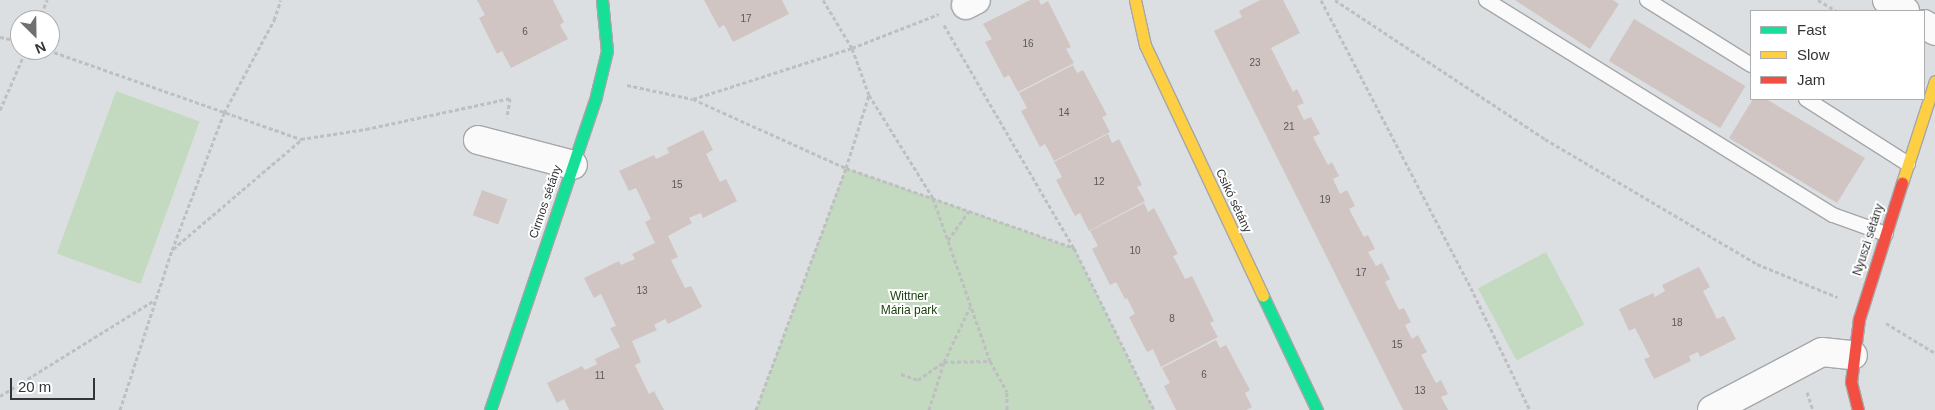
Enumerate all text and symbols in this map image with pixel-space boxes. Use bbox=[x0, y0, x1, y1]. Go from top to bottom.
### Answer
north arrow bbox=[10, 10, 60, 60]
legend bbox=[1750, 10, 1925, 100]
house number: 17 bbox=[740, 13, 752, 25]
text: Fast bbox=[1797, 21, 1826, 38]
house number: 6 bbox=[522, 26, 528, 38]
house number: 16 bbox=[1022, 38, 1034, 50]
text: N bbox=[33, 39, 48, 57]
text: Slow bbox=[1797, 46, 1830, 63]
house number: 23 bbox=[1249, 57, 1261, 69]
text: Jam bbox=[1797, 71, 1825, 88]
house number: 14 bbox=[1058, 107, 1070, 119]
house number: 21 bbox=[1283, 121, 1295, 133]
street label: Cirmos sétány bbox=[527, 163, 565, 241]
street label: Csikó sétány bbox=[1212, 167, 1254, 235]
house number: 12 bbox=[1093, 176, 1105, 188]
house number: 15 bbox=[671, 179, 683, 191]
house number: 19 bbox=[1319, 194, 1331, 206]
street label: Nyuszi sétány bbox=[1851, 202, 1887, 278]
house number: 10 bbox=[1129, 245, 1141, 257]
house number: 17 bbox=[1355, 267, 1367, 279]
house number: 13 bbox=[636, 285, 648, 297]
park label: Wittner Mária park bbox=[881, 290, 937, 318]
house number: 8 bbox=[1169, 313, 1175, 325]
house number: 18 bbox=[1671, 317, 1683, 329]
house number: 15 bbox=[1391, 339, 1403, 351]
scale bar bbox=[12, 368, 98, 400]
house number: 6 bbox=[1201, 369, 1207, 381]
house number: 11 bbox=[595, 370, 605, 382]
text: 20 m bbox=[18, 378, 51, 395]
house number: 13 bbox=[1414, 385, 1426, 397]

